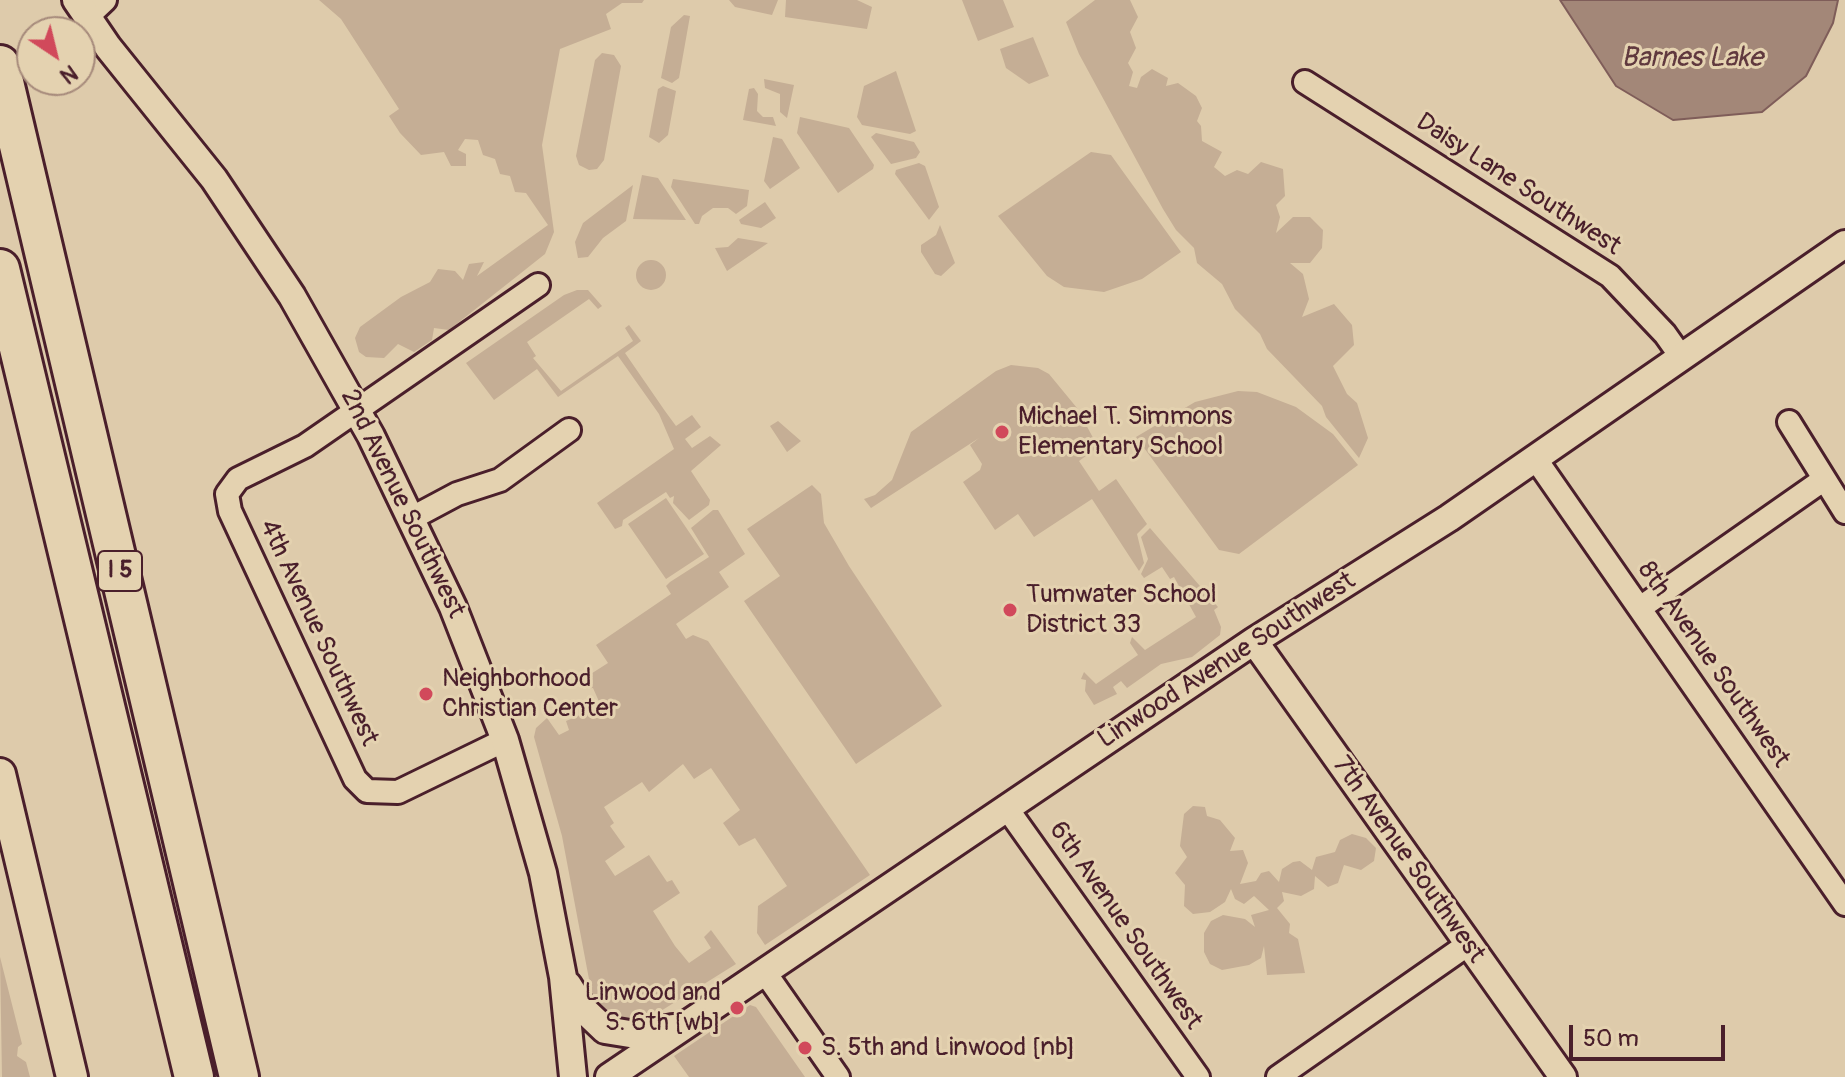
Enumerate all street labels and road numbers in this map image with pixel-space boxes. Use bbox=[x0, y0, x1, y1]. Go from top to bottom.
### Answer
street label: Daisy Lane Southwest bbox=[1410, 107, 1626, 263]
street label: 2nd Avenue Southwest bbox=[333, 385, 471, 623]
street label: 4th Avenue Southwest bbox=[252, 515, 384, 751]
road number: I 5 bbox=[98, 551, 142, 591]
street label: 8th Avenue Southwest bbox=[1630, 556, 1796, 774]
street label: Linwood Avenue Southwest bbox=[1092, 566, 1362, 756]
street label: 7th Avenue Southwest bbox=[1325, 751, 1491, 969]
street label: 6th Avenue Southwest bbox=[1042, 816, 1208, 1036]

